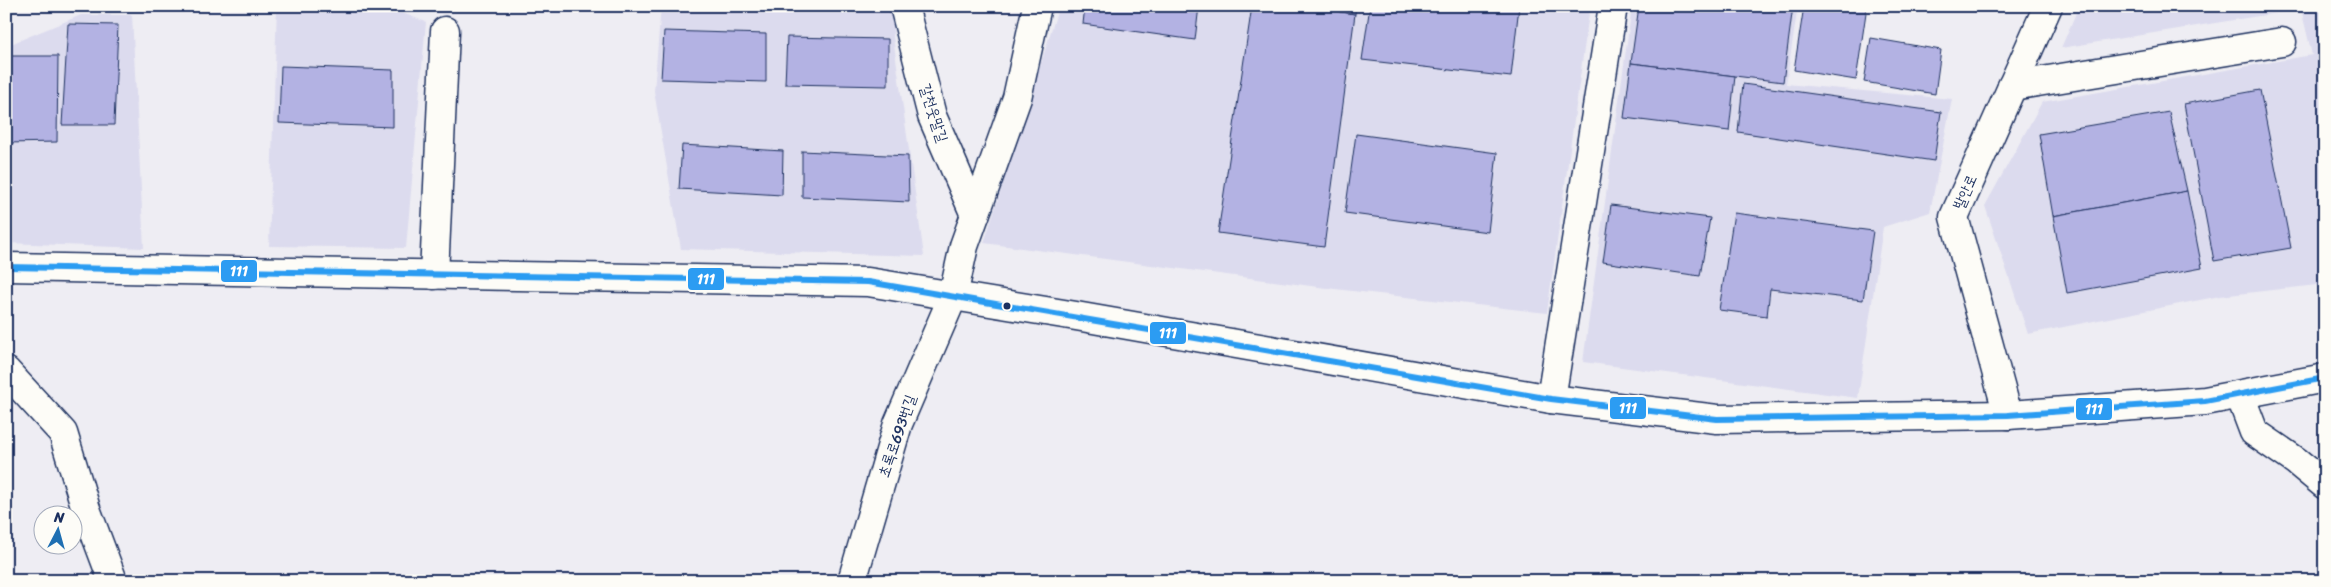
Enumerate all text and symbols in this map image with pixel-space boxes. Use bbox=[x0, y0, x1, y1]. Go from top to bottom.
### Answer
street label: 갈천웃말길 bbox=[912, 80, 956, 146]
street label: 발안로 bbox=[1946, 170, 1984, 214]
line badge: 111 bbox=[220, 259, 258, 283]
text: 111 bbox=[230, 259, 248, 284]
line badge: 111 bbox=[687, 267, 725, 291]
text: 111 bbox=[697, 267, 715, 292]
unlabelled marker bbox=[1002, 301, 1012, 311]
line badge: 111 bbox=[1149, 321, 1187, 345]
text: 111 bbox=[1159, 321, 1177, 346]
street label: 초록로693번길 bbox=[871, 391, 923, 481]
line badge: 111 bbox=[1609, 396, 1647, 420]
text: 111 bbox=[1619, 396, 1637, 421]
line badge: 111 bbox=[2075, 397, 2113, 421]
text: 111 bbox=[2085, 397, 2103, 422]
north arrow bbox=[32, 504, 82, 554]
text: N bbox=[52, 505, 66, 531]

